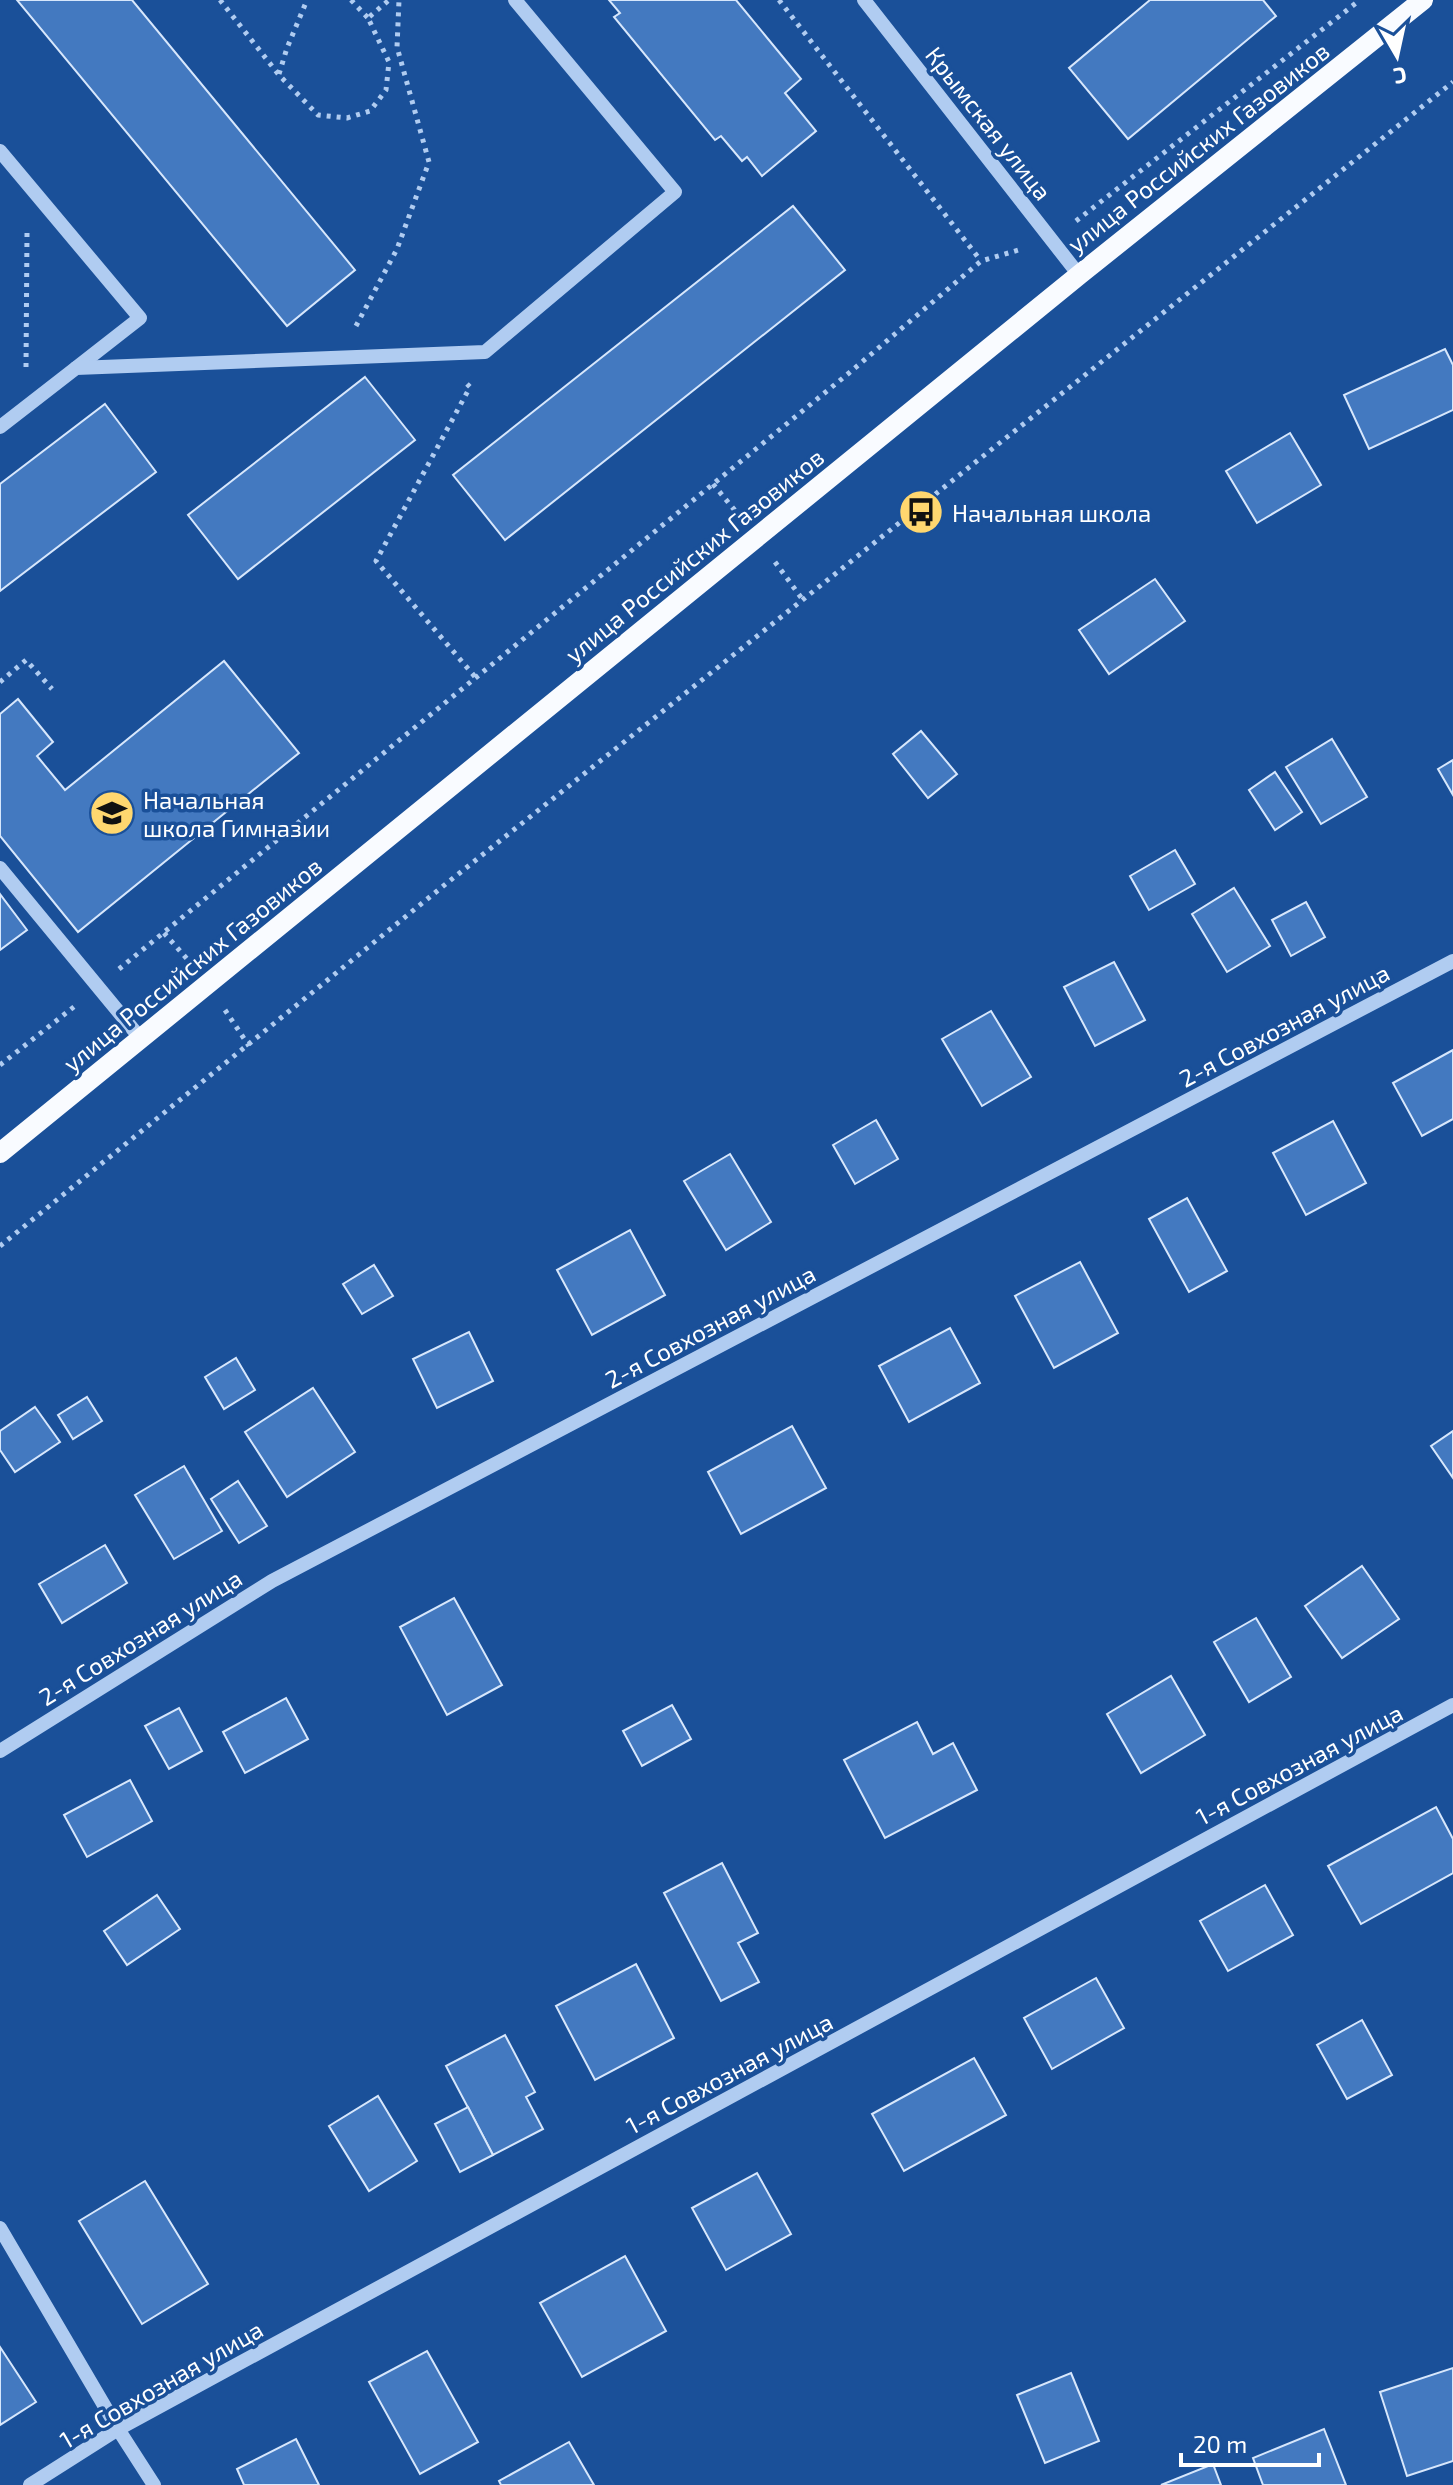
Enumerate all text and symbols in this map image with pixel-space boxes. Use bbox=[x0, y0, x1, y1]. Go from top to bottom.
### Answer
north arrow bbox=[1357, 16, 1437, 96]
street label: улица Российских Газовиков bbox=[1061, 36, 1335, 259]
street label: Крымская улица bbox=[919, 40, 1058, 206]
text: С bbox=[1392, 63, 1409, 91]
street label: улица Российских Газовиков bbox=[559, 442, 830, 669]
bus stop icon: Начальная школа bbox=[897, 488, 945, 536]
place label: Начальная школа bbox=[952, 498, 1151, 527]
place label: Начальная школа Гимназии bbox=[143, 785, 330, 842]
school or university icon: Начальная школа Гимназии bbox=[88, 789, 136, 837]
street label: улица Российских Газовиков bbox=[57, 851, 328, 1078]
street label: 2-я Совхозная улица bbox=[1174, 957, 1394, 1094]
street label: 2-я Совхозная улица bbox=[600, 1258, 820, 1395]
street label: 2-я Совхозная улица bbox=[33, 1563, 247, 1712]
street label: 1-я Совхозная улица bbox=[1191, 1697, 1408, 1832]
street label: 1-я Совхозная улица bbox=[621, 2006, 838, 2141]
street label: 1-я Совхозная улица bbox=[54, 2314, 268, 2455]
scale bar bbox=[1181, 2417, 1319, 2467]
text: 20 m bbox=[1193, 2429, 1247, 2458]

